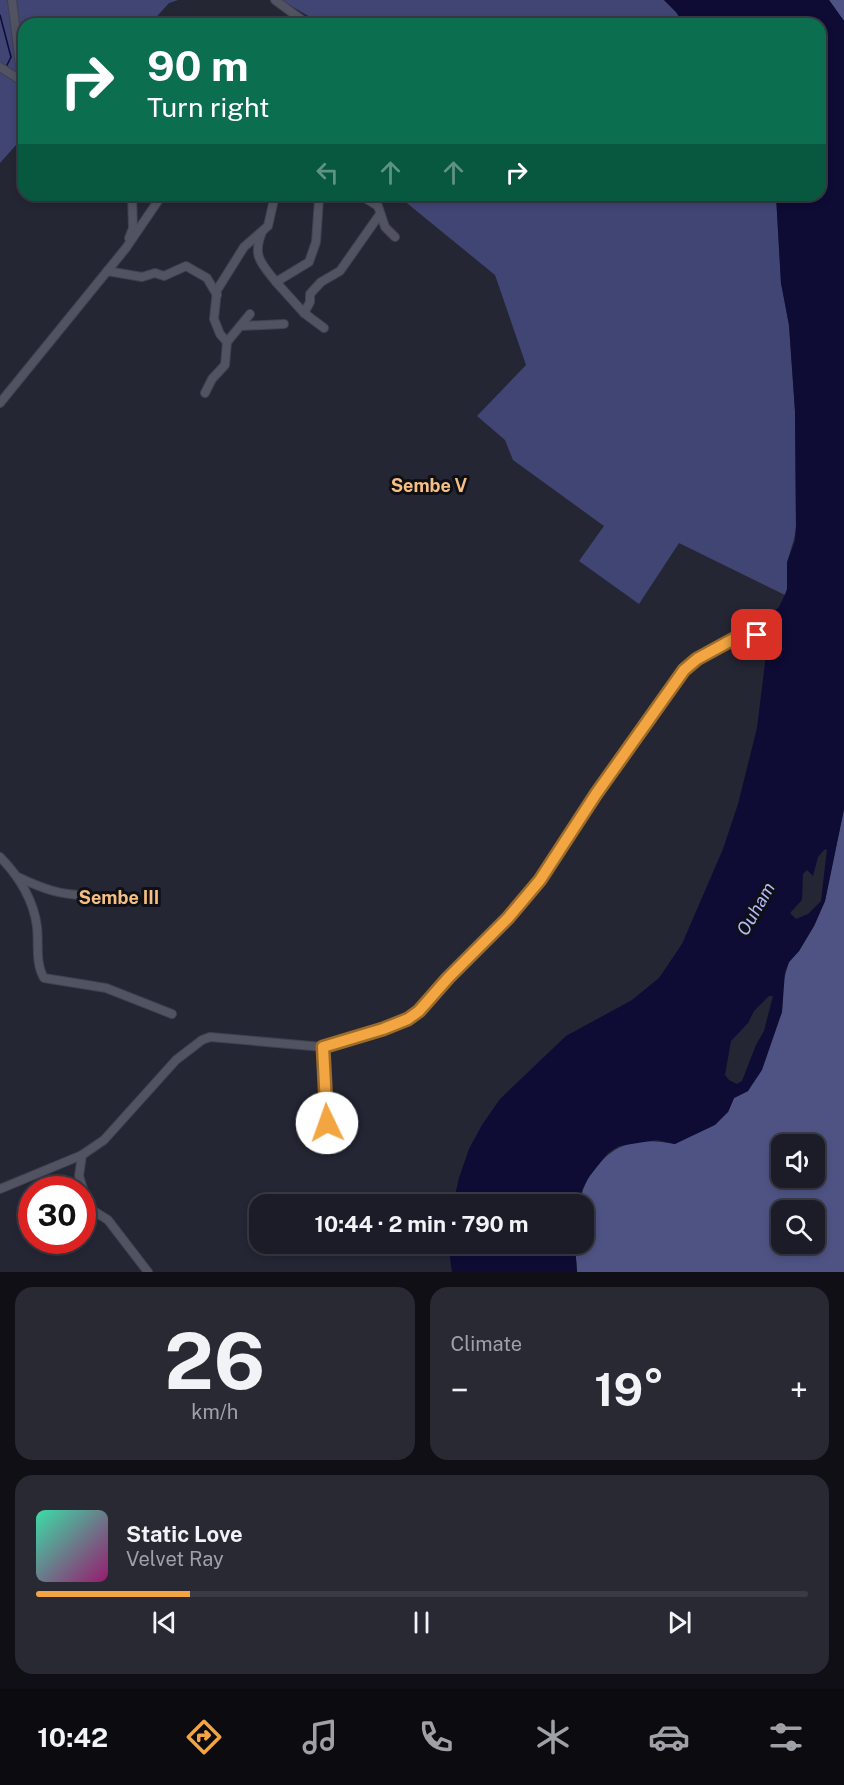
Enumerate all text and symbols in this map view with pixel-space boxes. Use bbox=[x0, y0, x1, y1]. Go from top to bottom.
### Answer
text: 90 m bbox=[147, 41, 249, 90]
icon: right bbox=[48, 42, 126, 120]
text: Turn right bbox=[147, 91, 270, 123]
icon: left bbox=[311, 156, 344, 189]
icon: ahead bbox=[374, 156, 407, 189]
icon: ahead bbox=[437, 156, 470, 189]
icon: right bbox=[500, 156, 533, 189]
district label: Sembe V bbox=[391, 475, 468, 496]
pin bbox=[731, 609, 782, 660]
icon: arrive bbox=[740, 618, 773, 651]
water label: Ouham bbox=[732, 879, 779, 939]
district label: Sembe III bbox=[79, 887, 159, 908]
position arrow bbox=[295, 1091, 359, 1155]
map controls bbox=[771, 1134, 825, 1254]
button: sound bbox=[771, 1134, 825, 1188]
speed limit sign: 30 bbox=[18, 1176, 96, 1254]
button: search bbox=[771, 1200, 825, 1254]
text: 10:44 · 2 min · 790 m bbox=[315, 1211, 528, 1237]
text: 26 bbox=[164, 1315, 265, 1407]
text: Climate bbox=[451, 1332, 522, 1356]
text: 19° bbox=[594, 1363, 664, 1416]
text: − bbox=[451, 1371, 469, 1409]
text: + bbox=[790, 1371, 808, 1409]
text: km/h bbox=[191, 1400, 238, 1424]
text: Static Love bbox=[126, 1521, 243, 1547]
text: Velvet Ray bbox=[126, 1547, 224, 1571]
icon: previous bbox=[148, 1606, 181, 1639]
icon: pause bbox=[405, 1606, 438, 1639]
icon: next bbox=[663, 1606, 696, 1639]
icon: directions bbox=[183, 1716, 225, 1758]
icon: music bbox=[299, 1716, 341, 1758]
icon: phone bbox=[415, 1716, 457, 1758]
icon: climate bbox=[532, 1716, 574, 1758]
icon: car bbox=[648, 1716, 690, 1758]
icon: filters bbox=[765, 1716, 807, 1758]
text: 10:42 bbox=[37, 1721, 108, 1753]

